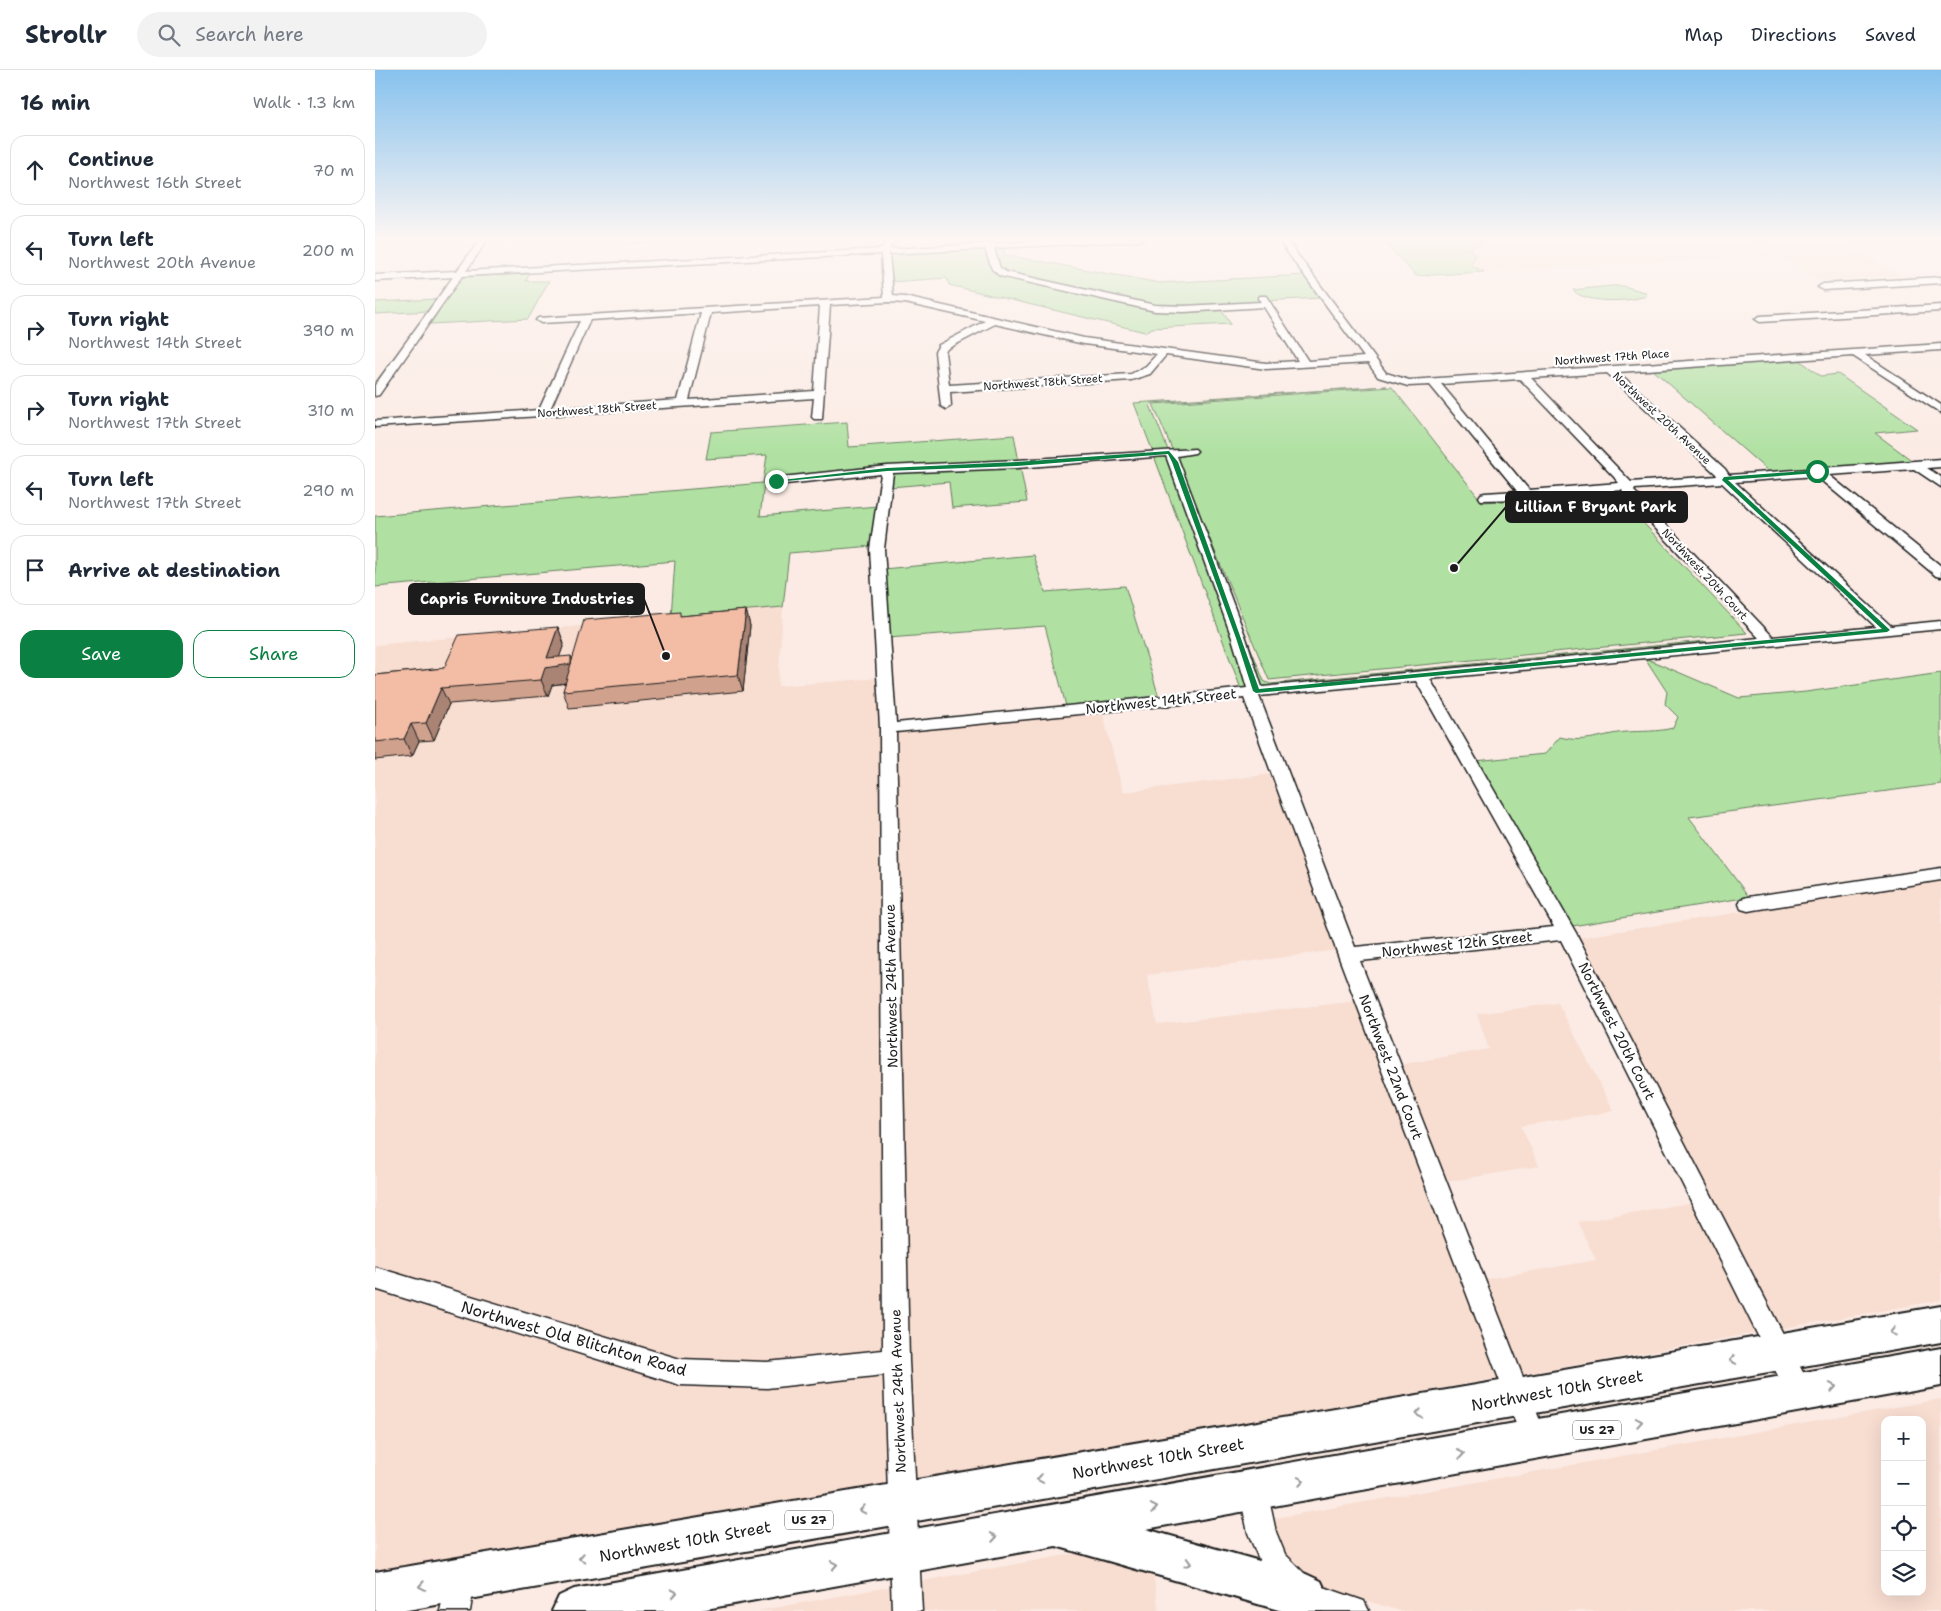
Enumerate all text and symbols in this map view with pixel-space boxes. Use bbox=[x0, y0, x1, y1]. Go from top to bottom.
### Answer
search box bbox=[137, 12, 487, 57]
text: Strollr bbox=[25, 19, 107, 51]
icon: search bbox=[155, 21, 183, 49]
text: Search here bbox=[195, 22, 304, 47]
text: Map bbox=[1685, 23, 1723, 47]
text: Directions bbox=[1751, 23, 1837, 47]
text: Saved bbox=[1865, 23, 1916, 47]
text: 16 min bbox=[20, 89, 90, 117]
text: Walk · 1.3 km bbox=[253, 92, 355, 113]
text: Continue bbox=[68, 147, 154, 172]
icon: ahead bbox=[21, 156, 49, 184]
text: 70 m bbox=[313, 160, 354, 181]
text: Northwest 16th Street bbox=[68, 172, 242, 193]
text: Turn left bbox=[68, 227, 154, 252]
icon: left bbox=[21, 236, 49, 264]
text: 200 m bbox=[302, 240, 354, 261]
text: Northwest 20th Avenue bbox=[68, 252, 256, 273]
text: Turn right bbox=[68, 307, 169, 332]
icon: right bbox=[21, 316, 49, 344]
text: 390 m bbox=[302, 320, 354, 341]
text: Northwest 14th Street bbox=[68, 332, 242, 353]
street label: Northwest 17th Place bbox=[1554, 346, 1670, 369]
street label: Northwest 20th Avenue bbox=[1609, 369, 1714, 468]
street label: Northwest 18th Street bbox=[983, 371, 1103, 394]
text: Turn right bbox=[68, 387, 169, 412]
icon: right bbox=[21, 396, 49, 424]
street label: Northwest 18th Street bbox=[537, 398, 657, 421]
text: 310 m bbox=[307, 400, 354, 421]
text: Northwest 17th Street bbox=[68, 412, 242, 433]
route start bbox=[1806, 460, 1829, 483]
text: Turn left bbox=[68, 467, 154, 492]
route end bbox=[765, 470, 788, 493]
icon: left bbox=[21, 476, 49, 504]
text: 290 m bbox=[302, 480, 354, 501]
text: Northwest 17th Street bbox=[68, 492, 242, 513]
callout: Lillian F Bryant Park bbox=[1506, 492, 1687, 522]
text: Lillian F Bryant Park bbox=[1515, 497, 1677, 517]
street label: Northwest 20th Court bbox=[1658, 525, 1751, 623]
icon: arrive bbox=[21, 556, 49, 584]
text: Arrive at destination bbox=[68, 558, 280, 583]
callout: Capris Furniture Industries bbox=[409, 584, 644, 614]
text: Capris Furniture Industries bbox=[420, 589, 634, 609]
button: Save bbox=[20, 630, 183, 678]
button: Share bbox=[193, 630, 355, 678]
street label: Northwest 14th Street bbox=[1084, 684, 1238, 718]
street label: Northwest 24th Avenue bbox=[881, 904, 901, 1068]
street label: Northwest 12th Street bbox=[1381, 927, 1533, 961]
street label: Northwest 20th Court bbox=[1574, 959, 1660, 1103]
street label: Northwest 22nd Court bbox=[1355, 992, 1427, 1142]
street label: Northwest Old Blitchton Road bbox=[459, 1296, 689, 1381]
street label: Northwest 24th Avenue bbox=[886, 1309, 910, 1473]
one-way arrow bbox=[1889, 1327, 1897, 1337]
one-way arrow bbox=[1728, 1355, 1737, 1365]
street label: Northwest 10th Street bbox=[1469, 1365, 1645, 1416]
one-way arrow bbox=[1829, 1382, 1837, 1392]
one-way arrow bbox=[1414, 1408, 1423, 1418]
map controls bbox=[1881, 1416, 1926, 1596]
button: + bbox=[1881, 1416, 1926, 1461]
one-way arrow bbox=[1634, 1417, 1643, 1428]
road number: US 27 bbox=[1573, 1420, 1621, 1440]
street label: Northwest 10th Street bbox=[1070, 1433, 1246, 1484]
one-way arrow bbox=[1457, 1449, 1466, 1459]
button: − bbox=[1881, 1461, 1926, 1506]
one-way arrow bbox=[1036, 1474, 1045, 1484]
one-way arrow bbox=[1297, 1477, 1306, 1487]
one-way arrow bbox=[1150, 1503, 1158, 1513]
one-way arrow bbox=[859, 1505, 867, 1515]
button: locate bbox=[1881, 1506, 1926, 1551]
road number: US 27 bbox=[785, 1510, 833, 1530]
street label: Northwest 10th Street bbox=[597, 1516, 773, 1567]
one-way arrow bbox=[990, 1532, 998, 1542]
button: layers bbox=[1881, 1551, 1926, 1596]
one-way arrow bbox=[578, 1553, 586, 1563]
one-way arrow bbox=[1183, 1557, 1191, 1567]
one-way arrow bbox=[830, 1561, 838, 1571]
one-way arrow bbox=[417, 1580, 426, 1590]
one-way arrow bbox=[670, 1589, 678, 1599]

